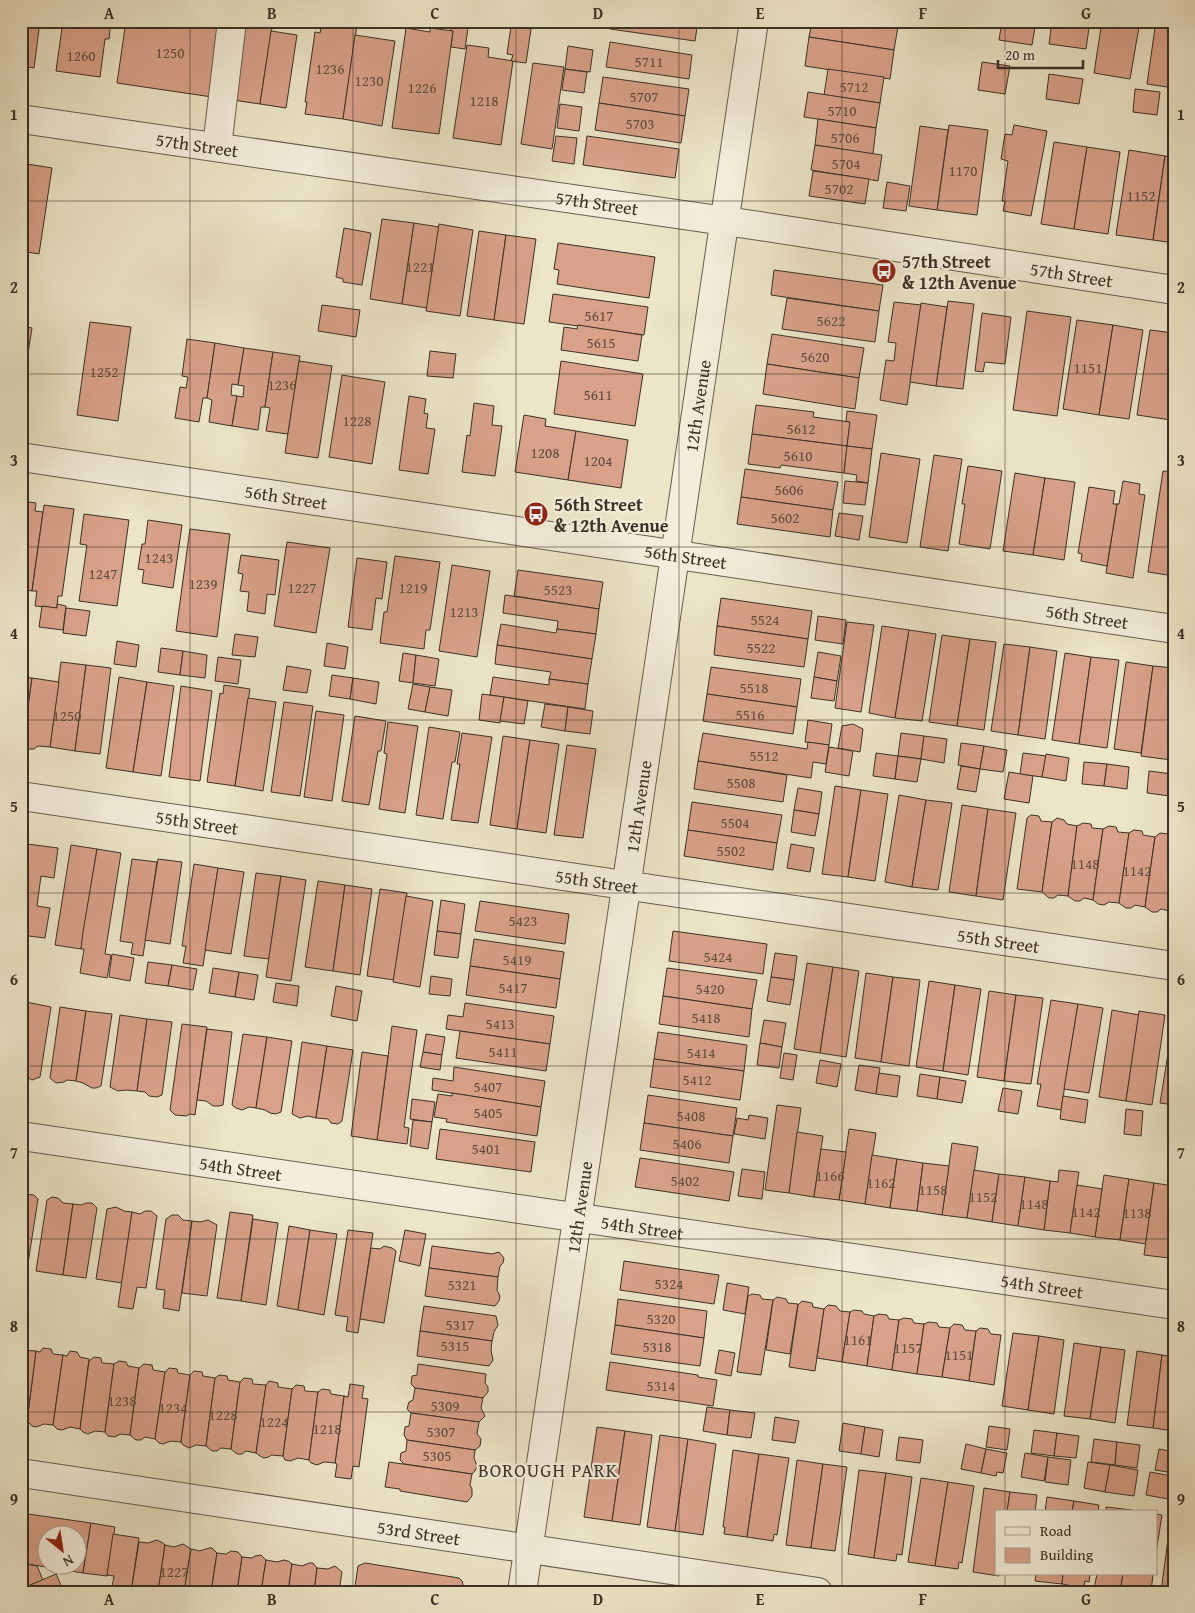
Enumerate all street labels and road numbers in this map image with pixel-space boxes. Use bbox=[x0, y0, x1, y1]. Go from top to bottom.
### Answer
street label: 57th Street bbox=[154, 125, 241, 164]
street label: 57th Street bbox=[554, 183, 641, 222]
street label: 57th Street bbox=[1028, 254, 1115, 294]
street label: 12th Avenue bbox=[677, 358, 717, 454]
street label: 56th Street bbox=[243, 477, 330, 516]
street label: 56th Street bbox=[642, 537, 729, 576]
street label: 56th Street bbox=[1044, 597, 1131, 636]
street label: 12th Avenue bbox=[618, 758, 658, 855]
street label: 55th Street bbox=[154, 803, 241, 841]
street label: 55th Street bbox=[554, 861, 641, 900]
street label: 55th Street bbox=[955, 921, 1042, 960]
street label: 54th Street bbox=[197, 1149, 284, 1188]
street label: 12th Avenue bbox=[559, 1159, 599, 1255]
street label: 54th Street bbox=[599, 1208, 686, 1247]
street label: 54th Street bbox=[999, 1266, 1086, 1305]
street label: 53rd Street bbox=[375, 1513, 463, 1552]

